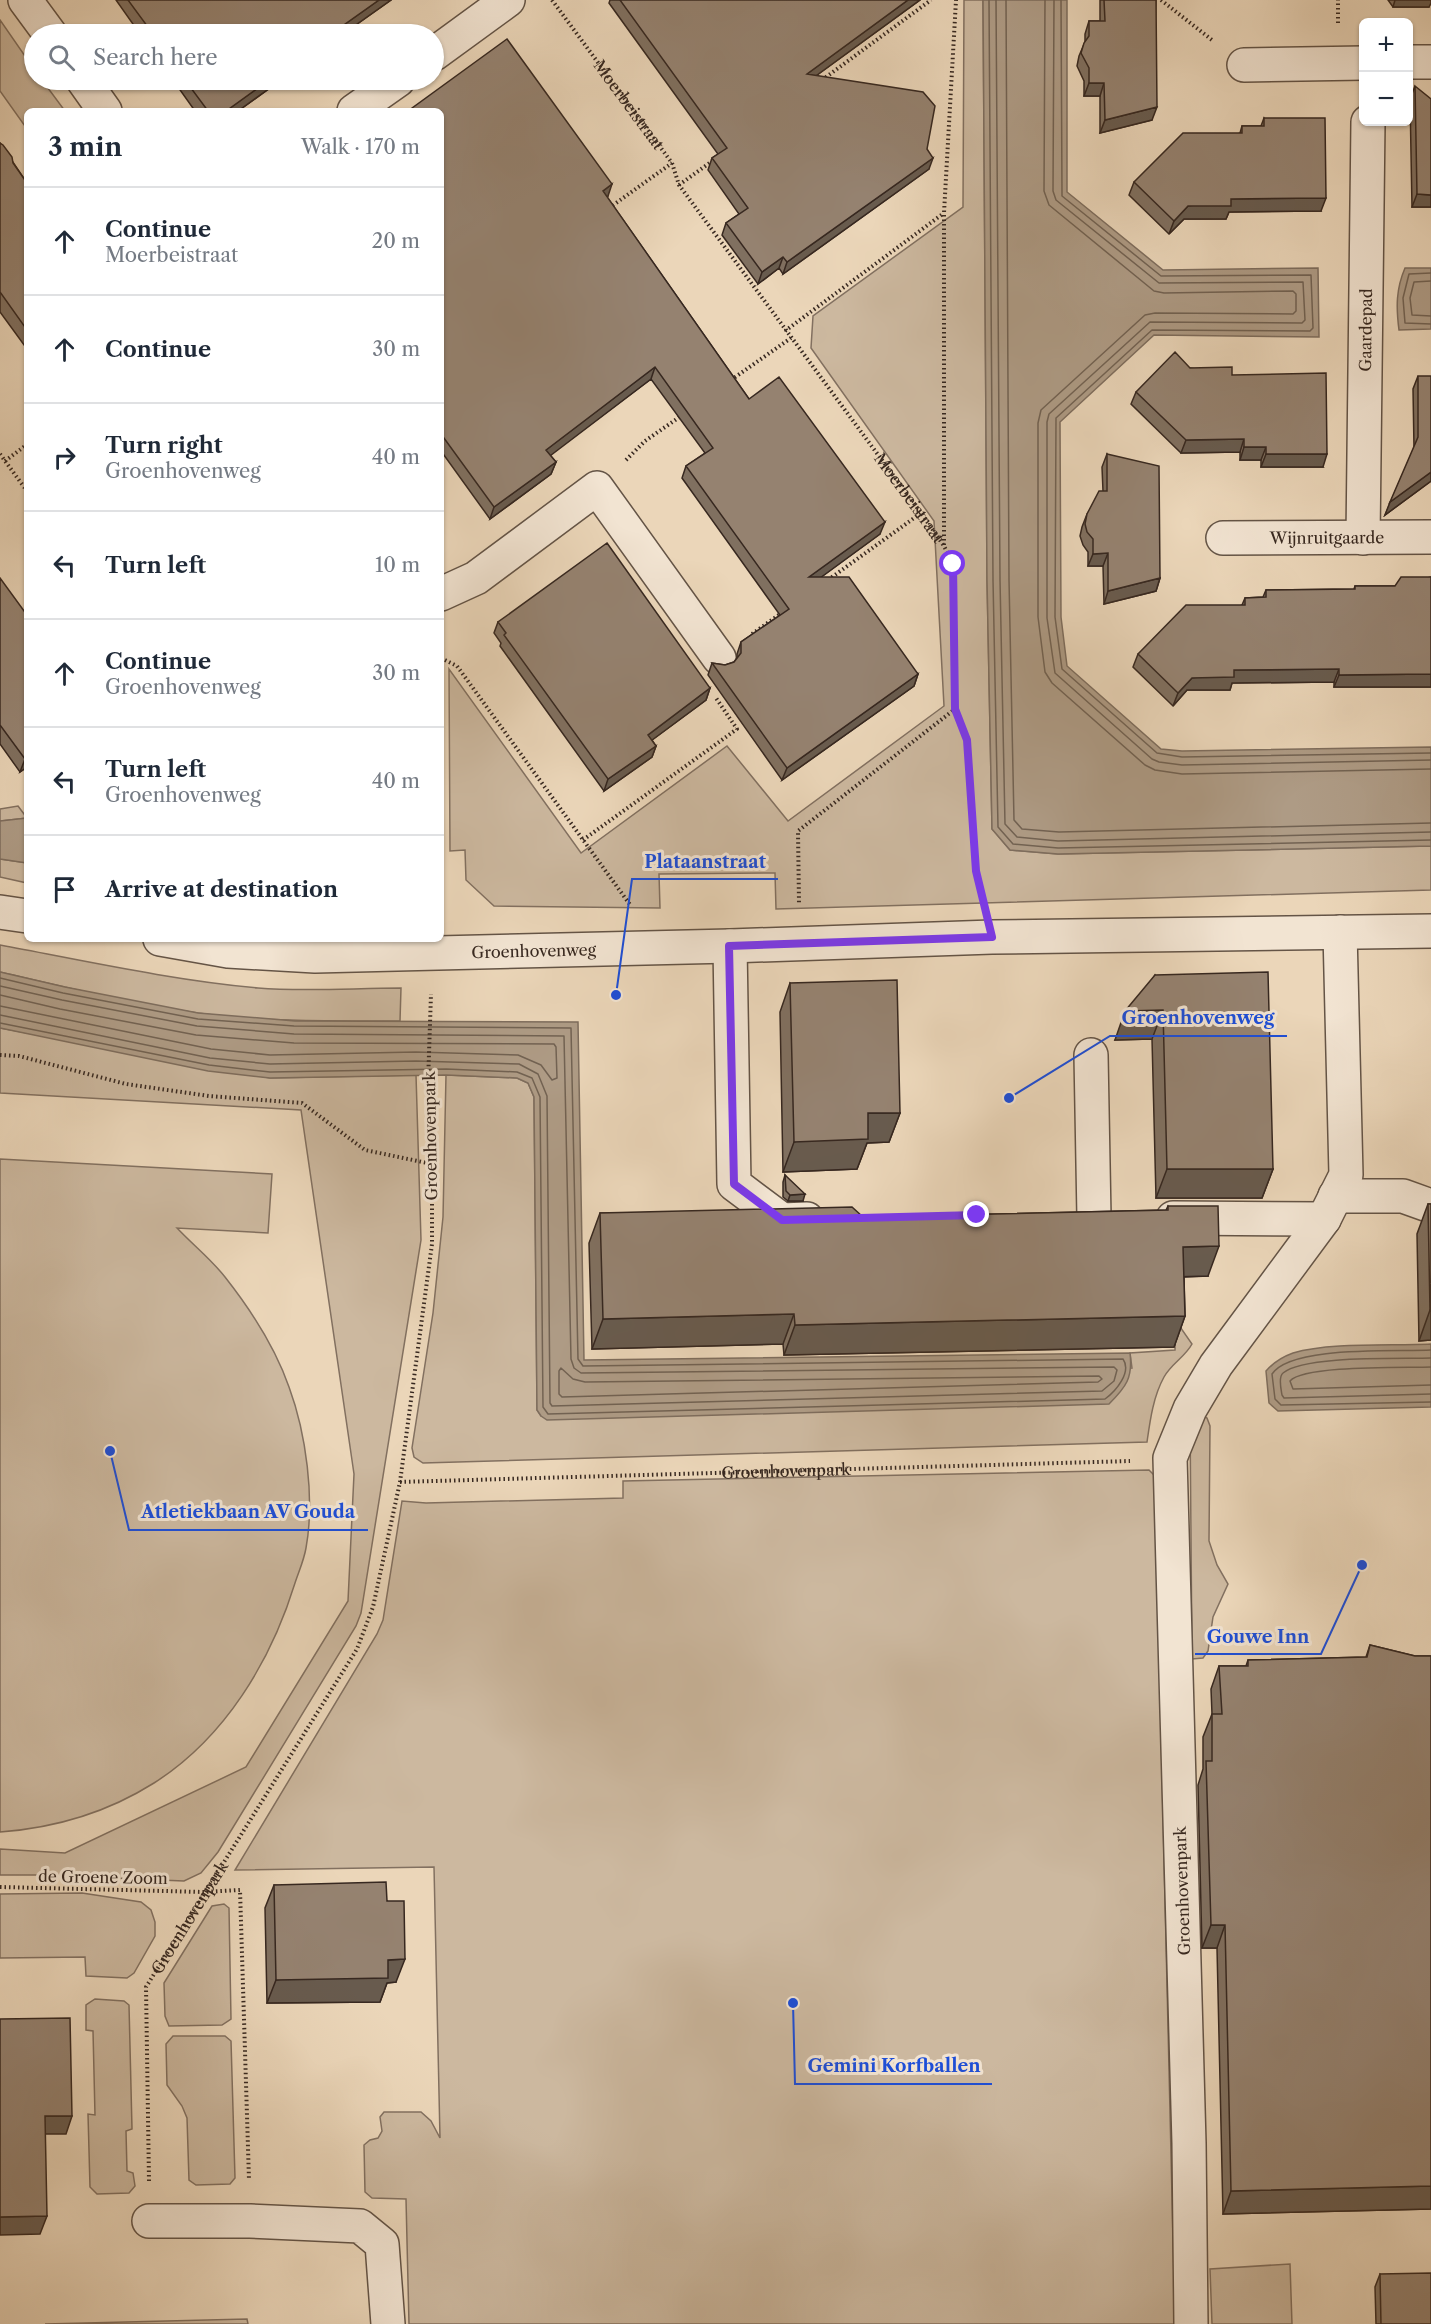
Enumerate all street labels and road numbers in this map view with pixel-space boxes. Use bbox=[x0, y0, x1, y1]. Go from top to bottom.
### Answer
street label: Moerbeistraat bbox=[589, 56, 669, 154]
street label: Gaardepad bbox=[1355, 288, 1376, 372]
street label: Moerbeistraat bbox=[870, 449, 949, 547]
street label: Wijnruitgaarde bbox=[1269, 527, 1384, 548]
street label: Groenhovenweg bbox=[471, 939, 597, 962]
street label: Groenhovenpark bbox=[419, 1071, 441, 1201]
street label: Groenhovenpark bbox=[721, 1459, 851, 1483]
street label: Groenhovenpark bbox=[1170, 1825, 1194, 1956]
street label: Groenhovenpark bbox=[147, 1857, 232, 1978]
street label: de Groene Zoom bbox=[38, 1866, 168, 1888]

